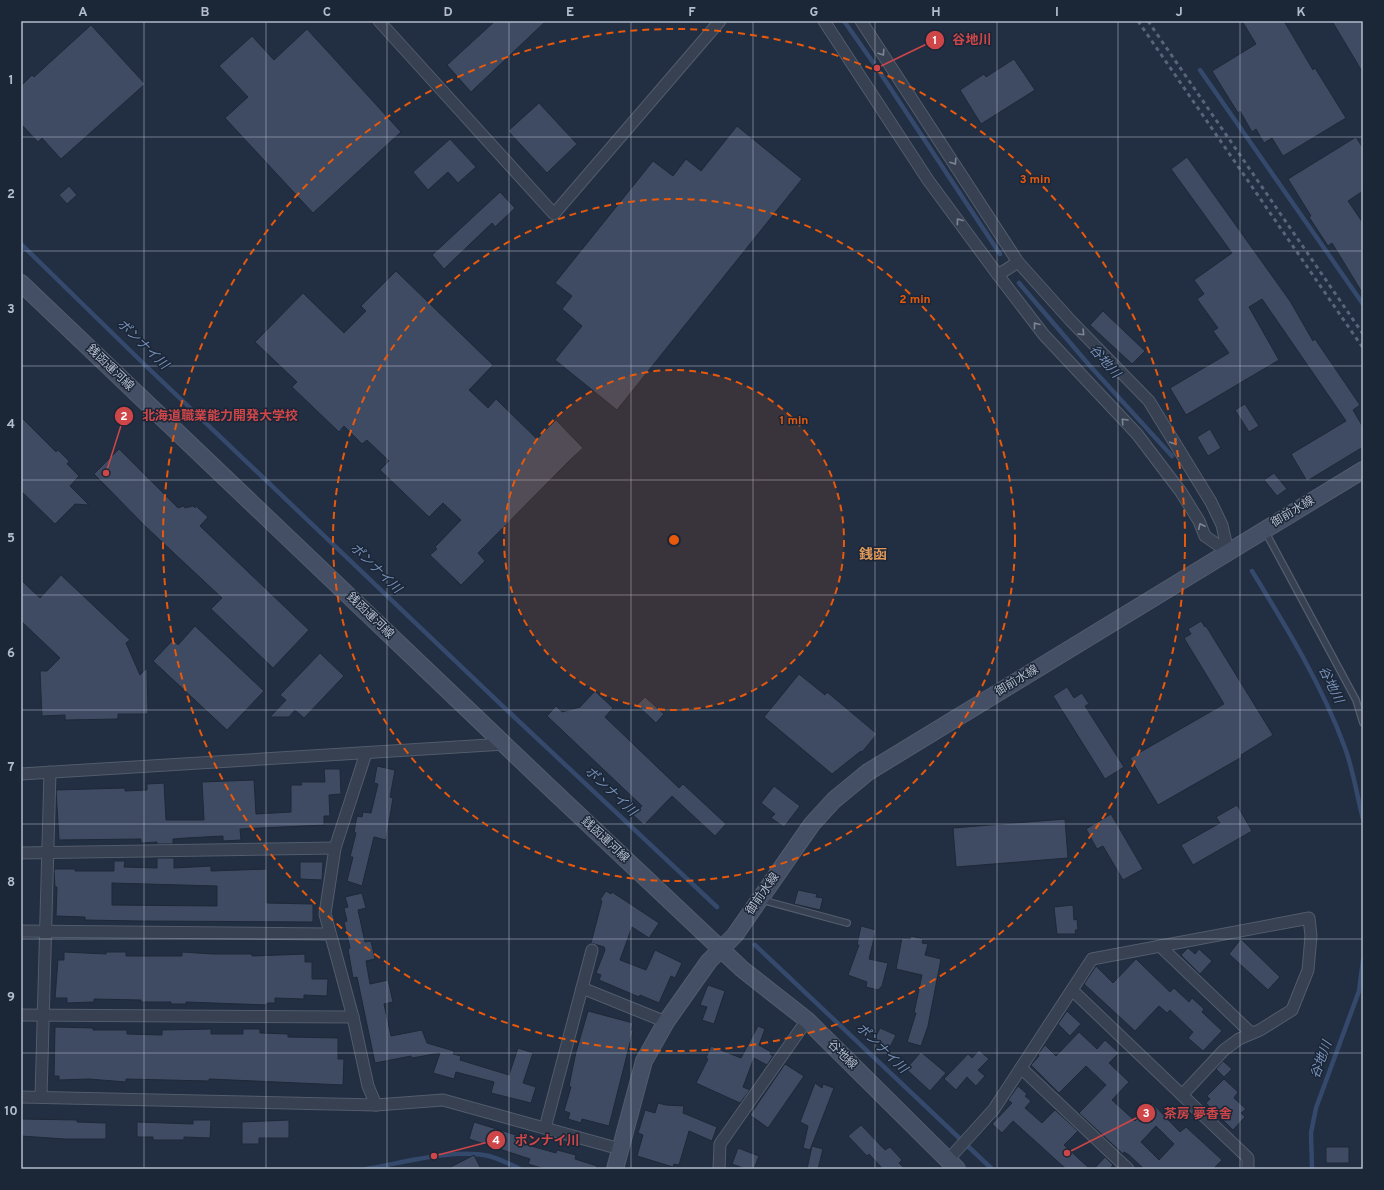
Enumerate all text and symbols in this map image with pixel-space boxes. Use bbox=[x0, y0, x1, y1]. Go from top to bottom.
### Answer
text: A bbox=[78, 5, 88, 21]
text: B bbox=[201, 5, 210, 21]
text: C bbox=[323, 5, 331, 21]
text: D bbox=[443, 5, 453, 21]
text: E bbox=[566, 5, 574, 21]
text: F bbox=[688, 5, 696, 21]
text: G bbox=[810, 5, 819, 21]
text: H bbox=[931, 5, 941, 21]
text: I bbox=[1055, 5, 1059, 21]
text: J bbox=[1175, 5, 1183, 21]
text: K bbox=[1296, 5, 1306, 21]
callout: 谷地川 bbox=[925, 27, 1000, 52]
text: 谷地川 bbox=[952, 32, 992, 49]
text: 1 bbox=[933, 33, 937, 49]
one-way arrow bbox=[878, 49, 885, 56]
text: 1 bbox=[8, 73, 14, 89]
one-way arrow bbox=[949, 158, 957, 165]
text: 3 min bbox=[1019, 172, 1051, 188]
text: 2 bbox=[7, 187, 15, 203]
one-way arrow bbox=[956, 219, 963, 226]
text: 2 min bbox=[899, 292, 931, 308]
text: 3 bbox=[7, 302, 15, 318]
water label: ポンナイ川 bbox=[113, 316, 173, 375]
one-way arrow bbox=[1034, 323, 1041, 330]
one-way arrow bbox=[1077, 328, 1085, 336]
street label: 銭函運河線 bbox=[83, 341, 137, 395]
water label: 谷地川 bbox=[1085, 342, 1124, 383]
callout: 北海道職業能力開発大学校 bbox=[114, 403, 306, 428]
text: 北海道職業能力開発大学校 bbox=[142, 408, 298, 425]
text: 2 bbox=[120, 409, 128, 425]
text: 1 min bbox=[780, 413, 808, 429]
text: 4 bbox=[7, 417, 15, 433]
one-way arrow bbox=[1122, 418, 1129, 426]
one-way arrow bbox=[1169, 438, 1176, 445]
street label: 御前水線 bbox=[1268, 493, 1318, 531]
one-way arrow bbox=[1198, 522, 1206, 530]
text: 5 bbox=[7, 531, 15, 547]
centre of rings bbox=[667, 533, 681, 547]
water label: ポンナイ川 bbox=[346, 540, 406, 599]
district label: 銭函 bbox=[859, 546, 887, 564]
street label: 銭函運河線 bbox=[343, 589, 397, 643]
text: 6 bbox=[7, 646, 15, 662]
street label: 御前水線 bbox=[992, 662, 1042, 700]
water label: 谷地川 bbox=[1314, 664, 1347, 708]
text: 7 bbox=[8, 760, 15, 776]
water label: ポンナイ川 bbox=[581, 763, 641, 821]
street label: 銭函運河線 bbox=[578, 814, 632, 866]
street label: 御前水線 bbox=[743, 870, 783, 918]
text: 8 bbox=[7, 875, 15, 891]
text: 9 bbox=[7, 990, 15, 1006]
water label: ポンナイ川 bbox=[852, 1020, 912, 1079]
street label: 谷地線 bbox=[824, 1037, 860, 1073]
water label: 谷地川 bbox=[1308, 1037, 1337, 1081]
callout: 茶房 夢香舎 bbox=[1136, 1101, 1240, 1126]
text: 10 bbox=[4, 1104, 18, 1120]
text: 3 bbox=[1142, 1106, 1150, 1122]
text: 茶房 夢香舎 bbox=[1164, 1106, 1232, 1123]
callout: ポンナイ川 bbox=[486, 1128, 587, 1153]
text: 4 bbox=[492, 1133, 500, 1149]
text: ポンナイ川 bbox=[514, 1133, 580, 1150]

